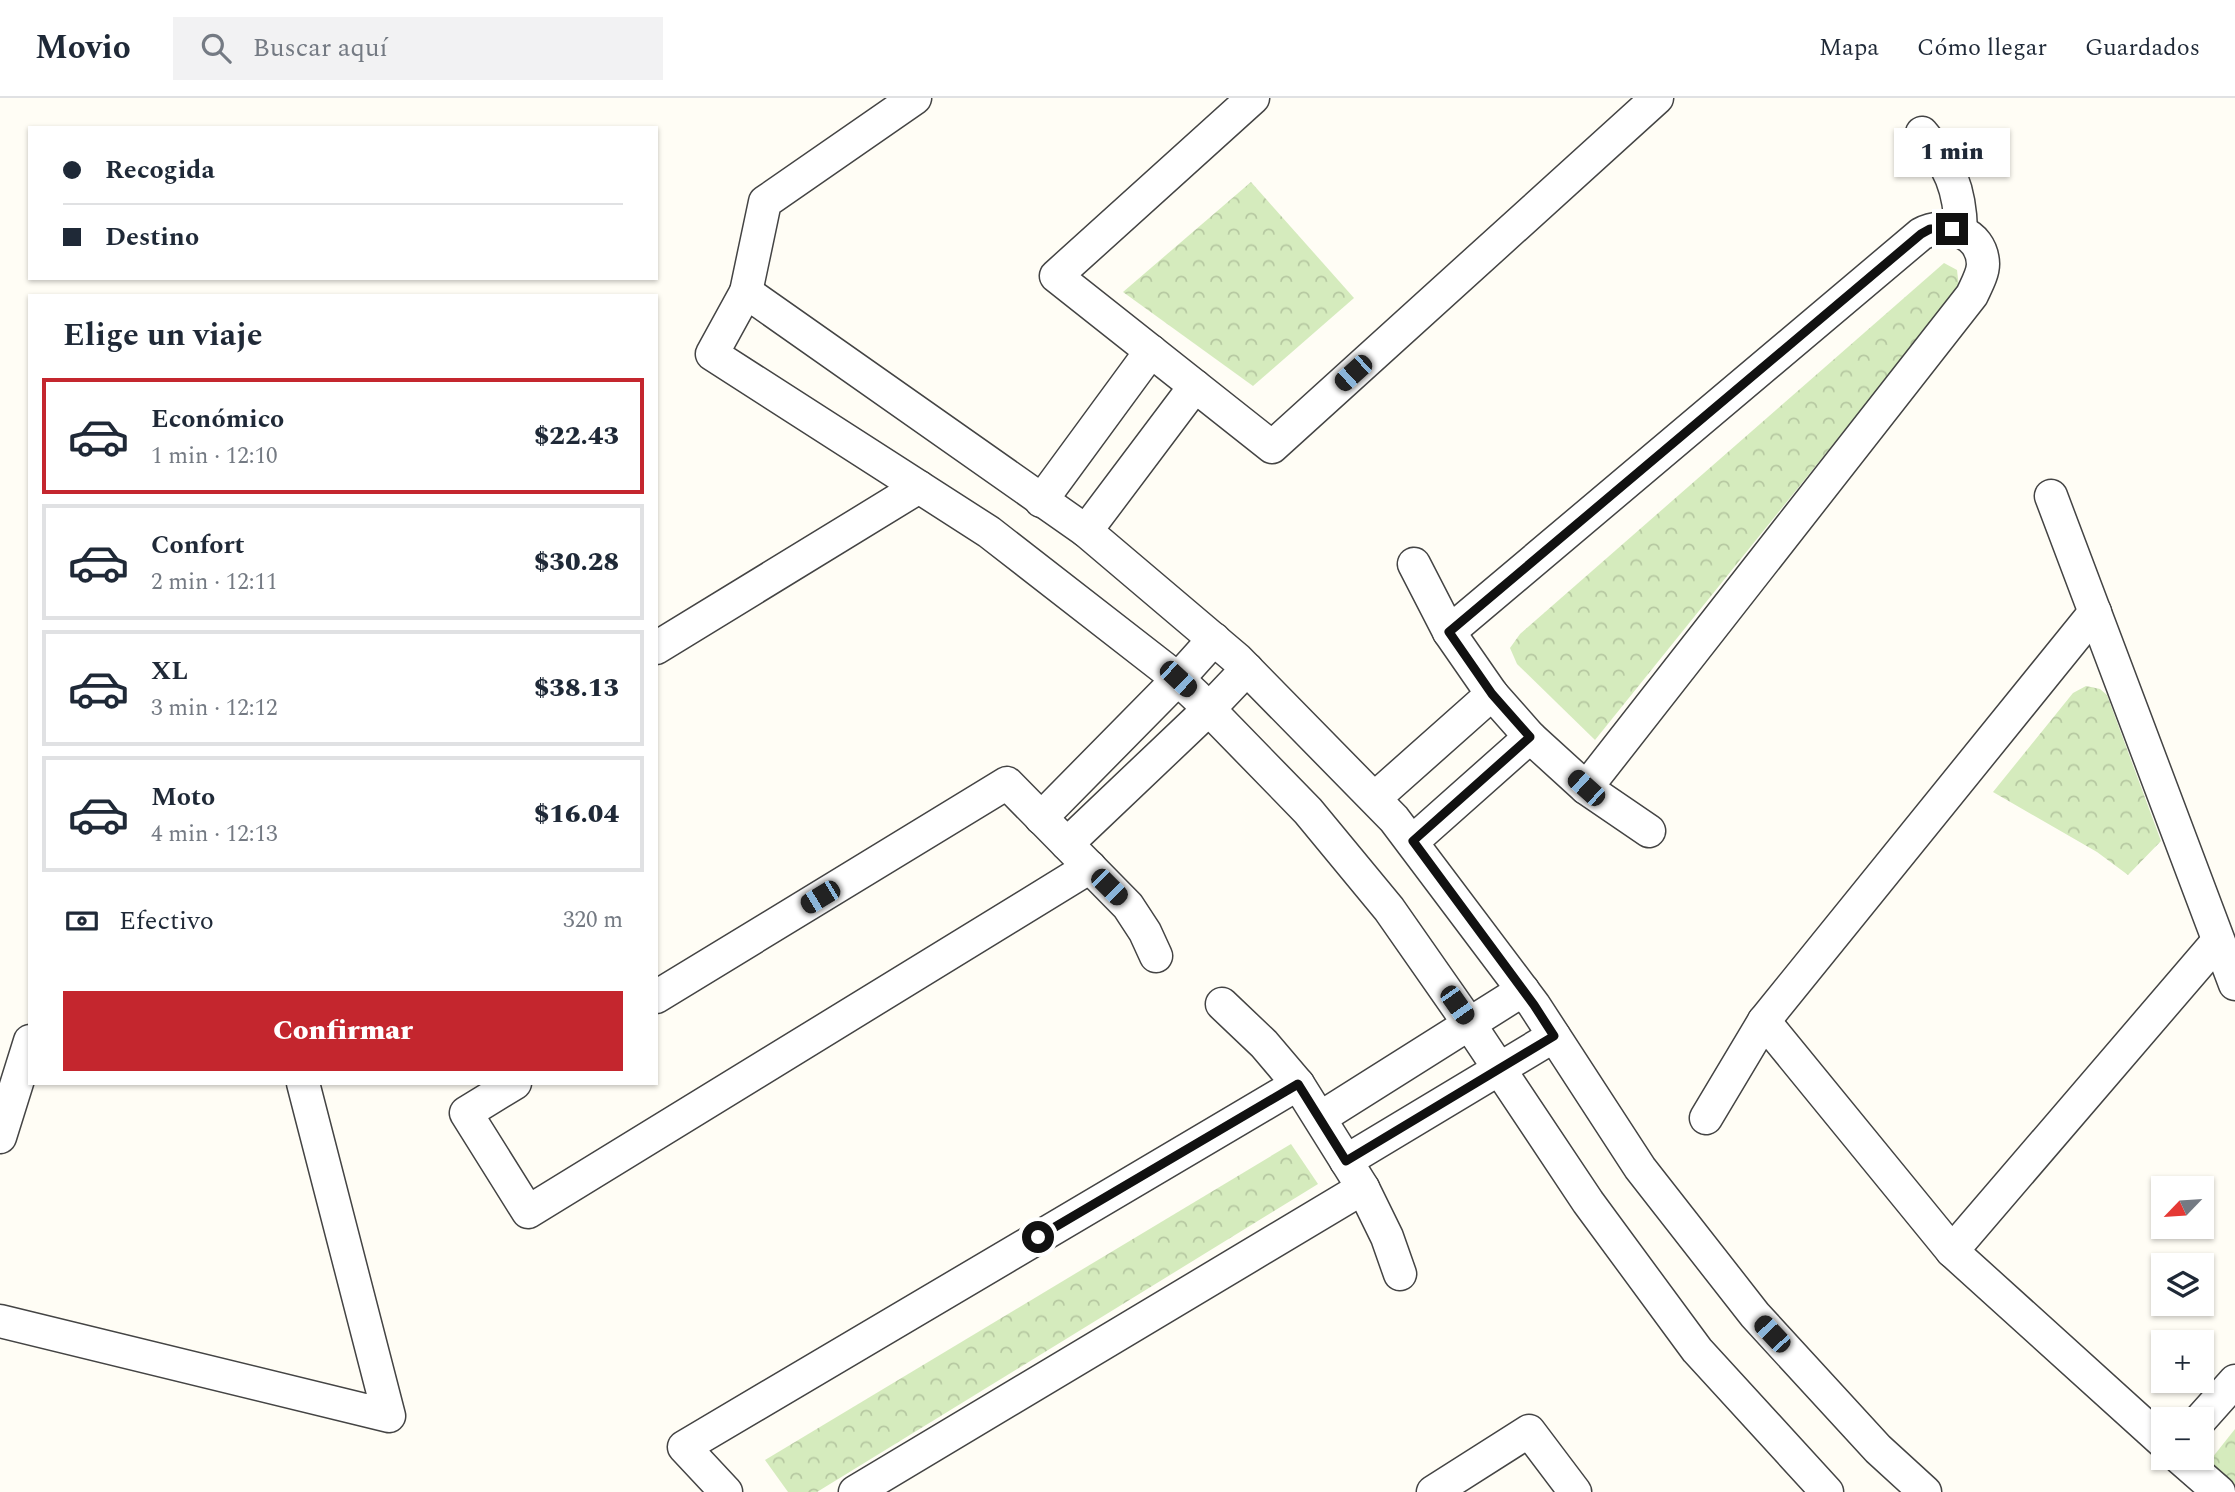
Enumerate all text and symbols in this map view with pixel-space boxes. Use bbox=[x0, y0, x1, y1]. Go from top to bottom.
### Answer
search box bbox=[173, 17, 663, 80]
text: Movio bbox=[35, 23, 131, 73]
text: Buscar aquí bbox=[253, 28, 388, 68]
icon: search bbox=[197, 29, 235, 67]
text: Mapa bbox=[1819, 30, 1879, 66]
text: Cómo llegar bbox=[1917, 30, 2047, 66]
text: Guardados bbox=[2085, 30, 2200, 66]
callout: 1 min bbox=[1894, 128, 2010, 176]
text: 1 min bbox=[1920, 135, 1984, 170]
text: Recogida bbox=[105, 150, 215, 190]
route end bbox=[1936, 213, 1968, 245]
text: Destino bbox=[105, 217, 199, 257]
text: Elige un viaje bbox=[63, 311, 263, 360]
car bbox=[1331, 351, 1376, 395]
text: Económico bbox=[151, 399, 284, 439]
icon: car bbox=[67, 405, 130, 468]
text: $22.43 bbox=[534, 416, 619, 456]
text: 1 min · 12:10 bbox=[151, 439, 278, 474]
text: Confort bbox=[151, 525, 245, 565]
icon: car bbox=[67, 531, 130, 594]
text: $30.28 bbox=[534, 542, 619, 582]
text: 2 min · 12:11 bbox=[151, 565, 278, 600]
text: XL bbox=[151, 651, 188, 691]
icon: car bbox=[67, 657, 130, 720]
car bbox=[1156, 657, 1201, 701]
text: $38.13 bbox=[534, 668, 619, 708]
text: 3 min · 12:12 bbox=[151, 691, 278, 726]
car bbox=[1564, 766, 1609, 810]
text: Moto bbox=[151, 777, 215, 817]
icon: car bbox=[67, 783, 130, 846]
text: $16.04 bbox=[534, 794, 619, 834]
text: 4 min · 12:13 bbox=[151, 817, 278, 852]
car bbox=[1087, 865, 1132, 909]
car bbox=[797, 877, 844, 917]
text: Efectivo bbox=[119, 901, 214, 941]
icon: cash bbox=[63, 902, 101, 940]
text: 320 m bbox=[563, 903, 623, 938]
car bbox=[1437, 982, 1478, 1028]
button: Confirmar bbox=[63, 991, 623, 1071]
north arrow bbox=[2151, 1176, 2214, 1239]
map controls bbox=[2151, 1176, 2214, 1470]
route start bbox=[1022, 1221, 1054, 1253]
button: layers bbox=[2151, 1253, 2214, 1316]
car bbox=[1750, 1311, 1795, 1357]
button: + bbox=[2151, 1330, 2214, 1393]
button: − bbox=[2151, 1407, 2214, 1470]

